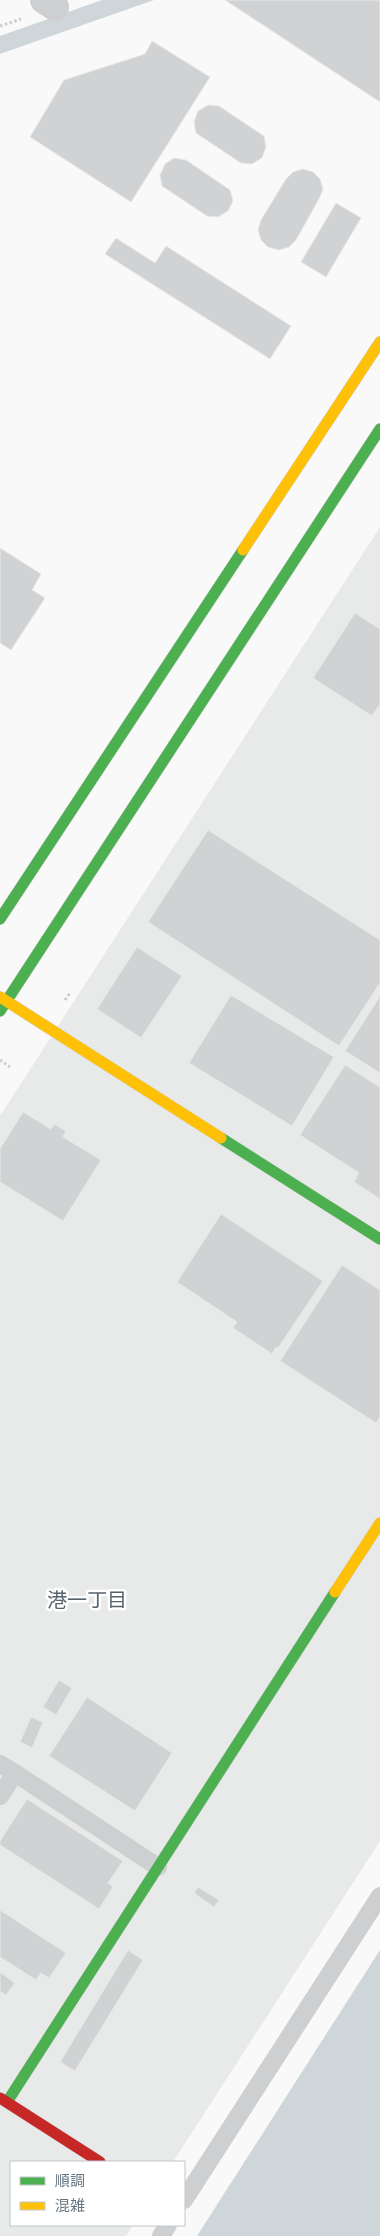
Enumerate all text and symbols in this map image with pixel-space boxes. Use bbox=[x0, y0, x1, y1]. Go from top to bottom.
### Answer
district label: 港一丁目 bbox=[47, 1587, 127, 1612]
legend bbox=[10, 2161, 185, 2226]
text: 順調 bbox=[55, 2171, 85, 2190]
text: 混雑 bbox=[55, 2196, 85, 2215]

